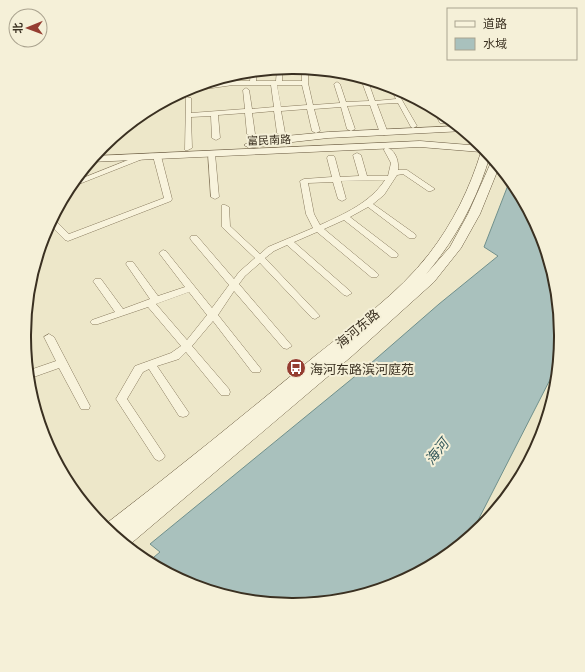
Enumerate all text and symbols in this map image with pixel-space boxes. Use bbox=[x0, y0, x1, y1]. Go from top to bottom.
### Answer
north arrow bbox=[8, 8, 48, 48]
legend bbox=[447, 8, 577, 60]
text: 道路 bbox=[483, 14, 507, 32]
text: 北 bbox=[9, 23, 25, 34]
text: 水域 bbox=[483, 34, 507, 52]
street label: 富民南路 bbox=[247, 130, 291, 148]
street label: 海河东路 bbox=[331, 304, 383, 352]
bus stop icon: 海河东路滨河庭苑 bbox=[285, 357, 307, 379]
place label: 海河东路滨河庭苑 bbox=[310, 359, 414, 378]
water label: 海河 bbox=[420, 431, 454, 468]

